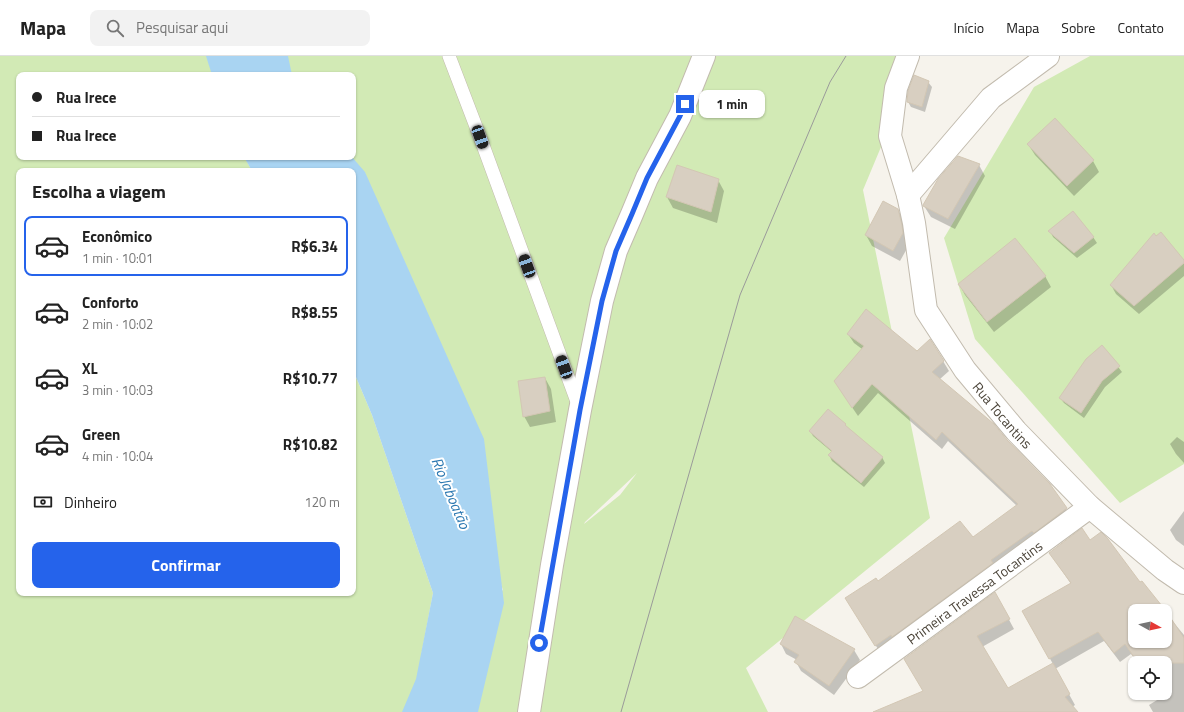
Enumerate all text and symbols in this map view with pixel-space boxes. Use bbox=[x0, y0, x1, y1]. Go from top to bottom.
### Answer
search box bbox=[90, 10, 370, 46]
text: Mapa bbox=[20, 13, 66, 42]
text: Pesquisar aqui bbox=[136, 16, 228, 39]
icon: search bbox=[104, 17, 126, 39]
text: Início bbox=[954, 17, 984, 38]
text: Mapa bbox=[1006, 17, 1039, 38]
text: Sobre bbox=[1061, 17, 1095, 38]
text: Contato bbox=[1117, 17, 1164, 38]
text: Rua Irece bbox=[56, 86, 116, 109]
callout: 1 min bbox=[699, 90, 765, 118]
text: 1 min bbox=[716, 94, 748, 114]
route end bbox=[676, 95, 694, 113]
text: Rua Irece bbox=[56, 124, 116, 147]
car bbox=[470, 124, 490, 150]
text: Escolha a viagem bbox=[32, 178, 166, 205]
text: Econômico bbox=[82, 225, 152, 248]
icon: car bbox=[34, 228, 70, 264]
text: R$6.34 bbox=[291, 235, 338, 258]
text: 1 min · 10:01 bbox=[82, 248, 153, 268]
car bbox=[517, 253, 537, 279]
text: Conforto bbox=[82, 291, 139, 314]
icon: car bbox=[34, 294, 70, 330]
text: R$8.55 bbox=[291, 301, 338, 324]
text: 2 min · 10:02 bbox=[82, 314, 153, 334]
car bbox=[554, 354, 574, 380]
text: XL bbox=[82, 357, 98, 380]
icon: car bbox=[34, 360, 70, 396]
text: R$10.77 bbox=[283, 367, 338, 390]
street label: Rua Tocantins bbox=[968, 377, 1038, 453]
text: 3 min · 10:03 bbox=[82, 380, 153, 400]
text: Green bbox=[82, 423, 120, 446]
icon: car bbox=[34, 426, 70, 462]
text: R$10.82 bbox=[283, 433, 338, 456]
text: 4 min · 10:04 bbox=[82, 446, 153, 466]
water label: Rio Jaboatão bbox=[426, 454, 477, 533]
icon: cash bbox=[32, 491, 54, 513]
text: Dinheiro bbox=[64, 491, 117, 514]
text: 120 m bbox=[304, 492, 340, 512]
street label: Primeira Travessa Tocantins bbox=[902, 535, 1047, 649]
button: Confirmar bbox=[32, 542, 340, 588]
north arrow bbox=[1128, 604, 1172, 648]
map controls bbox=[1128, 604, 1172, 700]
route start bbox=[530, 634, 548, 652]
button: locate bbox=[1128, 656, 1172, 700]

